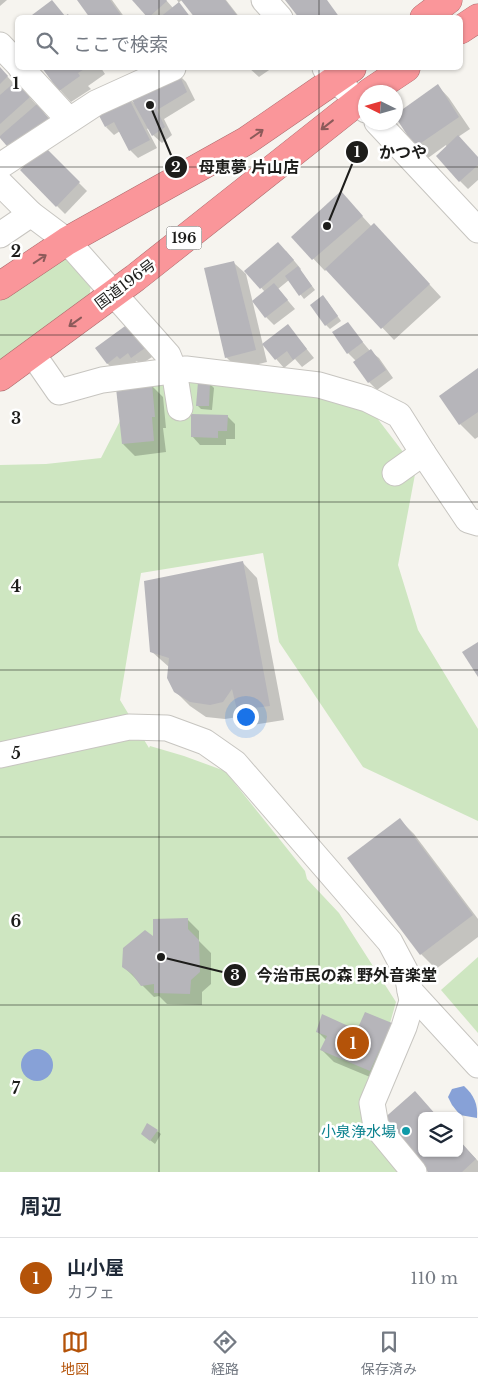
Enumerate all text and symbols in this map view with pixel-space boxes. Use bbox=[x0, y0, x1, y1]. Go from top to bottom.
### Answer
search box bbox=[15, 15, 463, 70]
icon: search bbox=[33, 29, 61, 57]
text: ここで検索 bbox=[73, 33, 168, 56]
text: 1 bbox=[13, 73, 20, 93]
north arrow bbox=[358, 85, 403, 130]
one-way arrow bbox=[321, 120, 334, 131]
one-way arrow bbox=[249, 129, 263, 139]
callout: かつや bbox=[344, 136, 437, 167]
text: 1 bbox=[354, 142, 361, 161]
text: かつや bbox=[379, 142, 427, 162]
callout: 母恵夢 片山店 bbox=[164, 152, 309, 183]
text: 2 bbox=[171, 157, 181, 176]
text: 母恵夢 片山店 bbox=[199, 157, 299, 177]
road number: 196 bbox=[166, 227, 202, 250]
text: 2 bbox=[11, 241, 21, 261]
one-way arrow bbox=[33, 254, 47, 264]
street label: 国道196号 bbox=[91, 255, 159, 313]
one-way arrow bbox=[68, 317, 82, 327]
text: 3 bbox=[11, 408, 21, 428]
text: 4 bbox=[11, 576, 21, 596]
your location bbox=[233, 704, 259, 730]
text: 5 bbox=[11, 743, 21, 763]
text: 6 bbox=[11, 911, 22, 931]
callout: 今治市民の森 野外音楽堂 bbox=[222, 960, 447, 991]
text: 3 bbox=[230, 965, 240, 984]
text: 今治市民の森 野外音楽堂 bbox=[257, 965, 437, 985]
pin: 1 bbox=[337, 1024, 369, 1062]
text: 7 bbox=[12, 1078, 21, 1098]
map controls bbox=[418, 1112, 463, 1157]
button: layers bbox=[418, 1112, 463, 1157]
place label: 小泉浄水場 bbox=[321, 1122, 396, 1141]
marker: 小泉浄水場 bbox=[400, 1125, 412, 1137]
text: 周辺 bbox=[20, 1194, 62, 1220]
text: 山小屋 bbox=[67, 1256, 124, 1279]
text: 1 bbox=[33, 1268, 39, 1288]
text: 110 m bbox=[411, 1268, 458, 1288]
text: カフェ bbox=[67, 1282, 115, 1302]
tab: 地図 bbox=[61, 1328, 89, 1378]
tab: 経路 bbox=[211, 1328, 239, 1378]
tab: 保存済み bbox=[361, 1328, 417, 1378]

